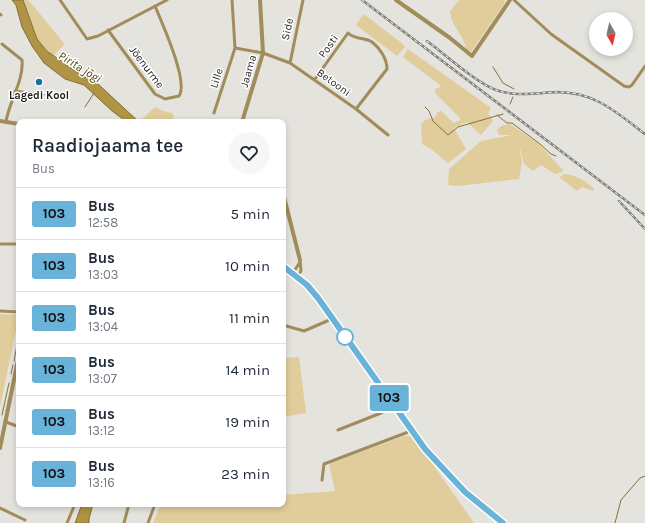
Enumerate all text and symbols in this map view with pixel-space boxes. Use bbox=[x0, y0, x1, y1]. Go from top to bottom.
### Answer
north arrow bbox=[589, 12, 633, 56]
map controls bbox=[589, 12, 633, 56]
street label: Side bbox=[279, 17, 296, 41]
street label: Posti bbox=[316, 32, 341, 60]
street label: Jõenurme bbox=[127, 44, 167, 91]
water label: Pirita jõgi bbox=[56, 48, 104, 86]
street label: Jaama bbox=[238, 54, 259, 89]
street label: Lille bbox=[207, 66, 226, 90]
street label: Betooni bbox=[314, 66, 353, 99]
marker: Lagedi Kool bbox=[34, 77, 44, 87]
place label: Lagedi Kool bbox=[9, 89, 69, 102]
button: heart bbox=[228, 132, 270, 174]
text: Raadiojaama tee bbox=[32, 135, 183, 157]
text: Bus bbox=[32, 161, 55, 176]
text: Bus bbox=[88, 197, 115, 215]
text: 103 bbox=[43, 205, 65, 222]
text: 5 min bbox=[230, 205, 270, 223]
text: 12:58 bbox=[88, 215, 118, 230]
text: Bus bbox=[88, 249, 115, 267]
text: 103 bbox=[43, 257, 65, 274]
text: 10 min bbox=[225, 257, 270, 275]
text: 13:03 bbox=[88, 267, 118, 282]
text: Bus bbox=[88, 301, 115, 319]
text: 103 bbox=[43, 309, 65, 326]
text: 11 min bbox=[229, 309, 270, 327]
text: 13:04 bbox=[88, 319, 118, 334]
unlabelled marker bbox=[336, 328, 354, 346]
text: Bus bbox=[88, 353, 115, 371]
text: 103 bbox=[43, 361, 65, 378]
text: 14 min bbox=[226, 361, 270, 379]
text: 13:07 bbox=[88, 371, 117, 386]
line badge: 103 bbox=[366, 385, 412, 411]
text: 103 bbox=[378, 389, 400, 406]
text: Bus bbox=[88, 405, 115, 423]
text: 103 bbox=[43, 413, 65, 430]
text: 19 min bbox=[225, 413, 270, 431]
text: 13:12 bbox=[88, 423, 115, 438]
text: Bus bbox=[88, 457, 115, 475]
text: 103 bbox=[43, 465, 65, 482]
text: 23 min bbox=[221, 465, 270, 483]
text: 13:16 bbox=[88, 475, 115, 490]

